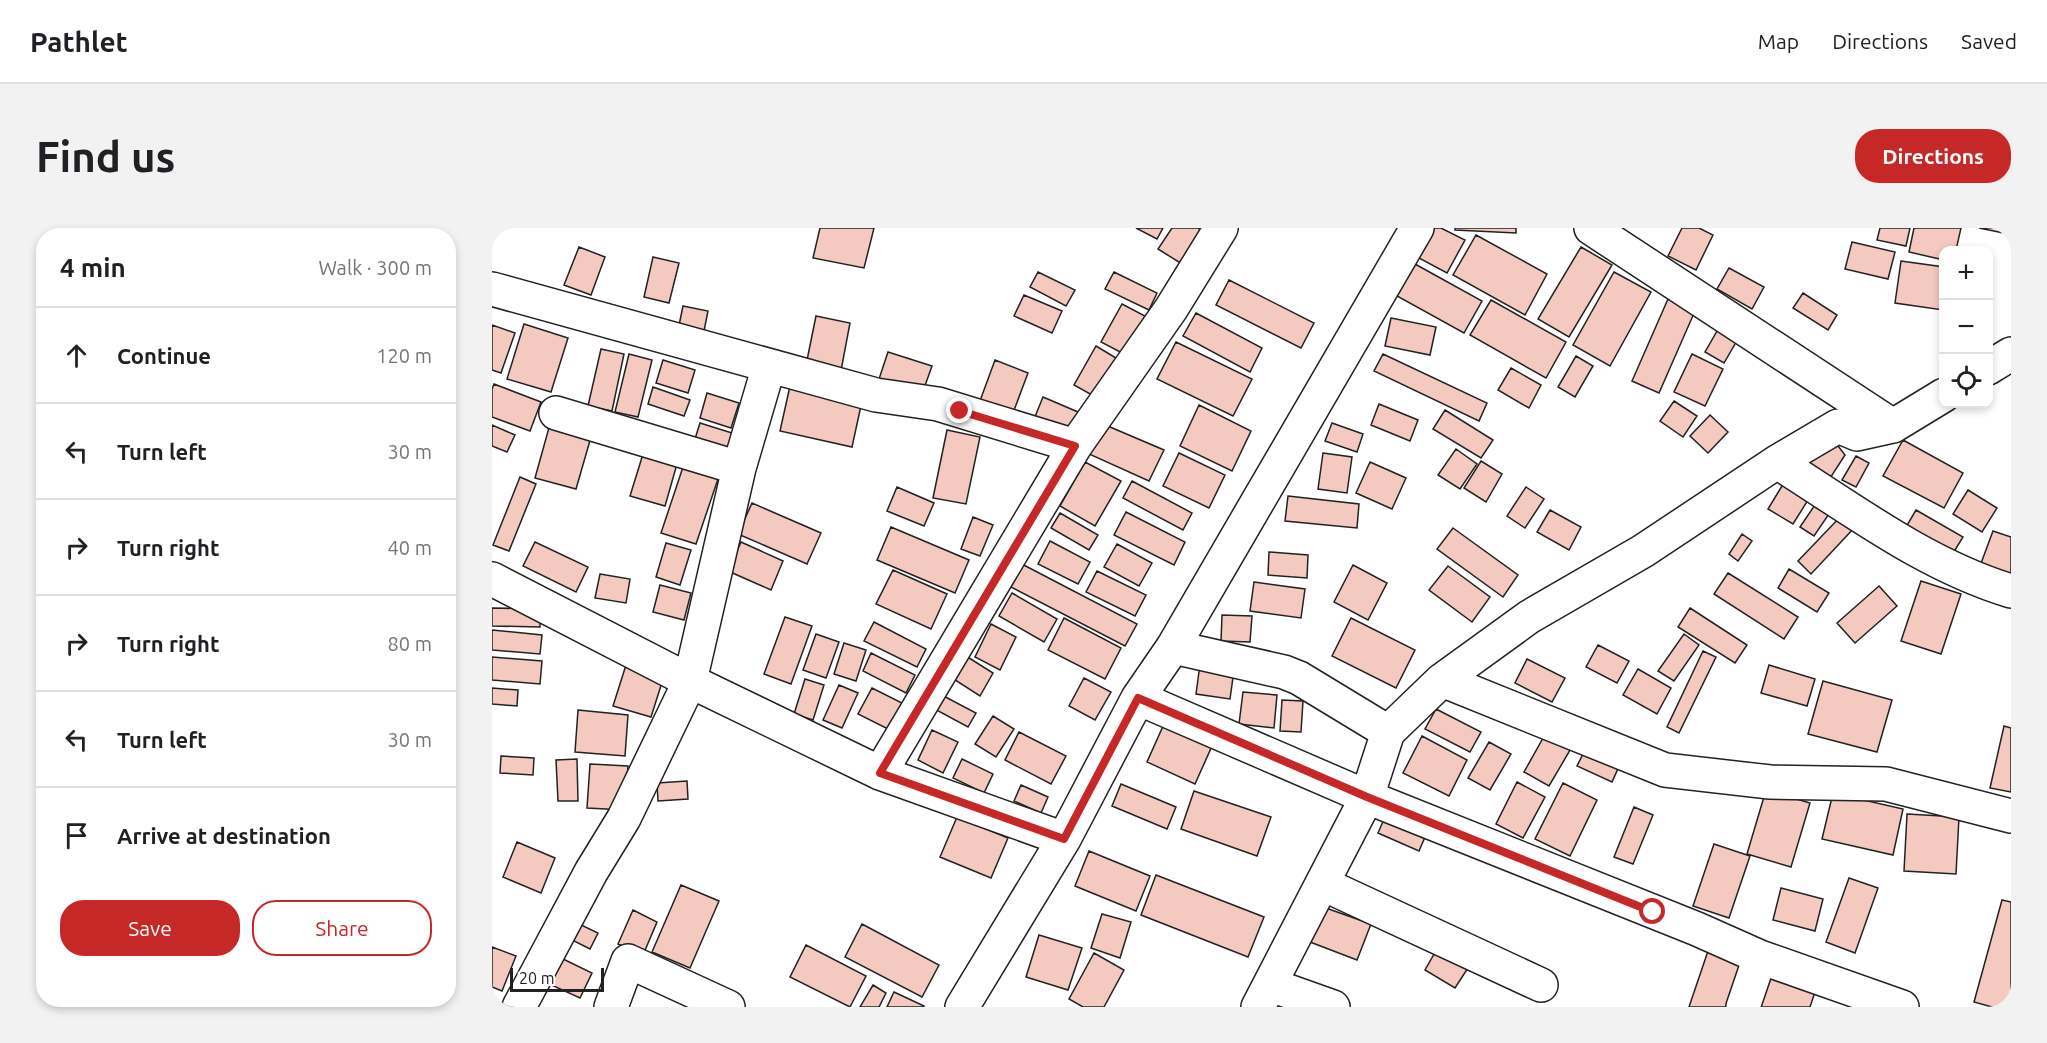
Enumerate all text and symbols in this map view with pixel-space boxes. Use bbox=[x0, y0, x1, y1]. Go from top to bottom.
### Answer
text: Pathlet bbox=[30, 26, 128, 57]
text: Map bbox=[1758, 29, 1799, 53]
text: Directions bbox=[1832, 29, 1928, 53]
text: Saved bbox=[1961, 29, 2017, 53]
button: Directions bbox=[1855, 129, 2011, 183]
text: Find us bbox=[36, 133, 175, 180]
map controls bbox=[1939, 246, 1993, 408]
button: + bbox=[1939, 246, 1993, 300]
text: 4 min bbox=[60, 253, 126, 282]
text: Walk · 300 m bbox=[319, 256, 432, 279]
button: − bbox=[1939, 300, 1993, 354]
icon: ahead bbox=[60, 339, 93, 372]
text: Continue bbox=[117, 343, 211, 368]
text: 120 m bbox=[376, 344, 432, 367]
button: locate bbox=[1939, 354, 1993, 408]
route end bbox=[946, 397, 972, 423]
icon: left bbox=[60, 435, 93, 468]
text: Turn left bbox=[117, 439, 207, 464]
text: 30 m bbox=[388, 440, 432, 463]
icon: right bbox=[60, 531, 93, 564]
text: Turn right bbox=[117, 535, 219, 560]
text: 40 m bbox=[388, 536, 432, 559]
icon: right bbox=[60, 627, 93, 660]
text: Turn right bbox=[117, 631, 219, 656]
text: 80 m bbox=[388, 632, 432, 655]
icon: left bbox=[60, 723, 93, 756]
text: Turn left bbox=[117, 727, 207, 752]
text: 30 m bbox=[388, 728, 432, 751]
icon: arrive bbox=[60, 819, 93, 852]
text: Arrive at destination bbox=[117, 823, 331, 848]
route start bbox=[1639, 898, 1665, 924]
button: Save bbox=[60, 900, 240, 956]
button: Share bbox=[252, 900, 432, 956]
scale bar bbox=[510, 965, 604, 992]
text: 20 m bbox=[519, 969, 555, 987]

